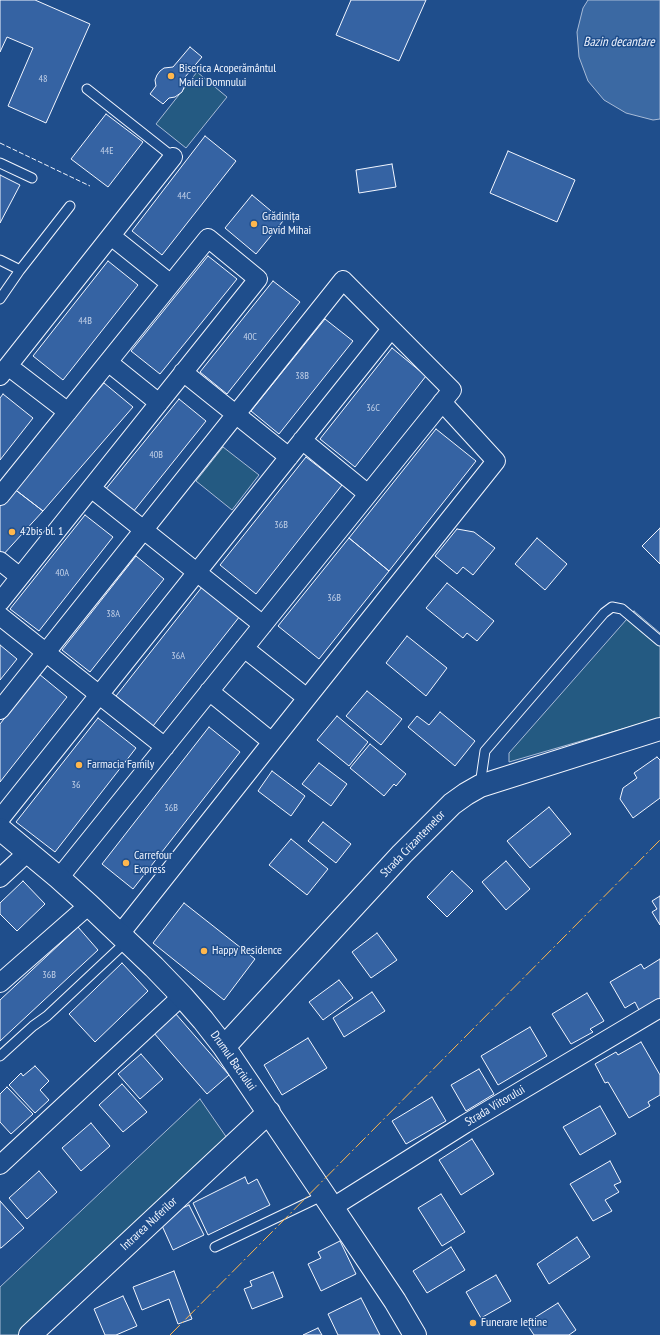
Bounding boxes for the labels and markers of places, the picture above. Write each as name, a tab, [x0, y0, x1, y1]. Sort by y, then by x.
place label: Biserica Acoperământul Maicii Domnului	[179, 62, 276, 90]
marker: Biserica Acoperământul Maicii Domnului	[166, 71, 176, 81]
place label: Grădinița David Mihai	[262, 210, 311, 238]
marker: Grădinița David Mihai	[249, 219, 259, 229]
place label: 42bis bl. 1	[20, 525, 63, 539]
marker: 42bis bl. 1	[7, 527, 17, 537]
place label: Farmacia Family	[87, 758, 154, 772]
marker: Farmacia Family	[74, 760, 84, 770]
place label: Carrefour Express	[134, 849, 172, 877]
marker: Carrefour Express	[121, 858, 131, 868]
place label: Happy Residence	[212, 944, 282, 958]
marker: Happy Residence	[199, 946, 209, 956]
place label: Funerare Ieftine	[481, 1316, 547, 1330]
marker: Funerare Ieftine	[468, 1318, 478, 1328]

